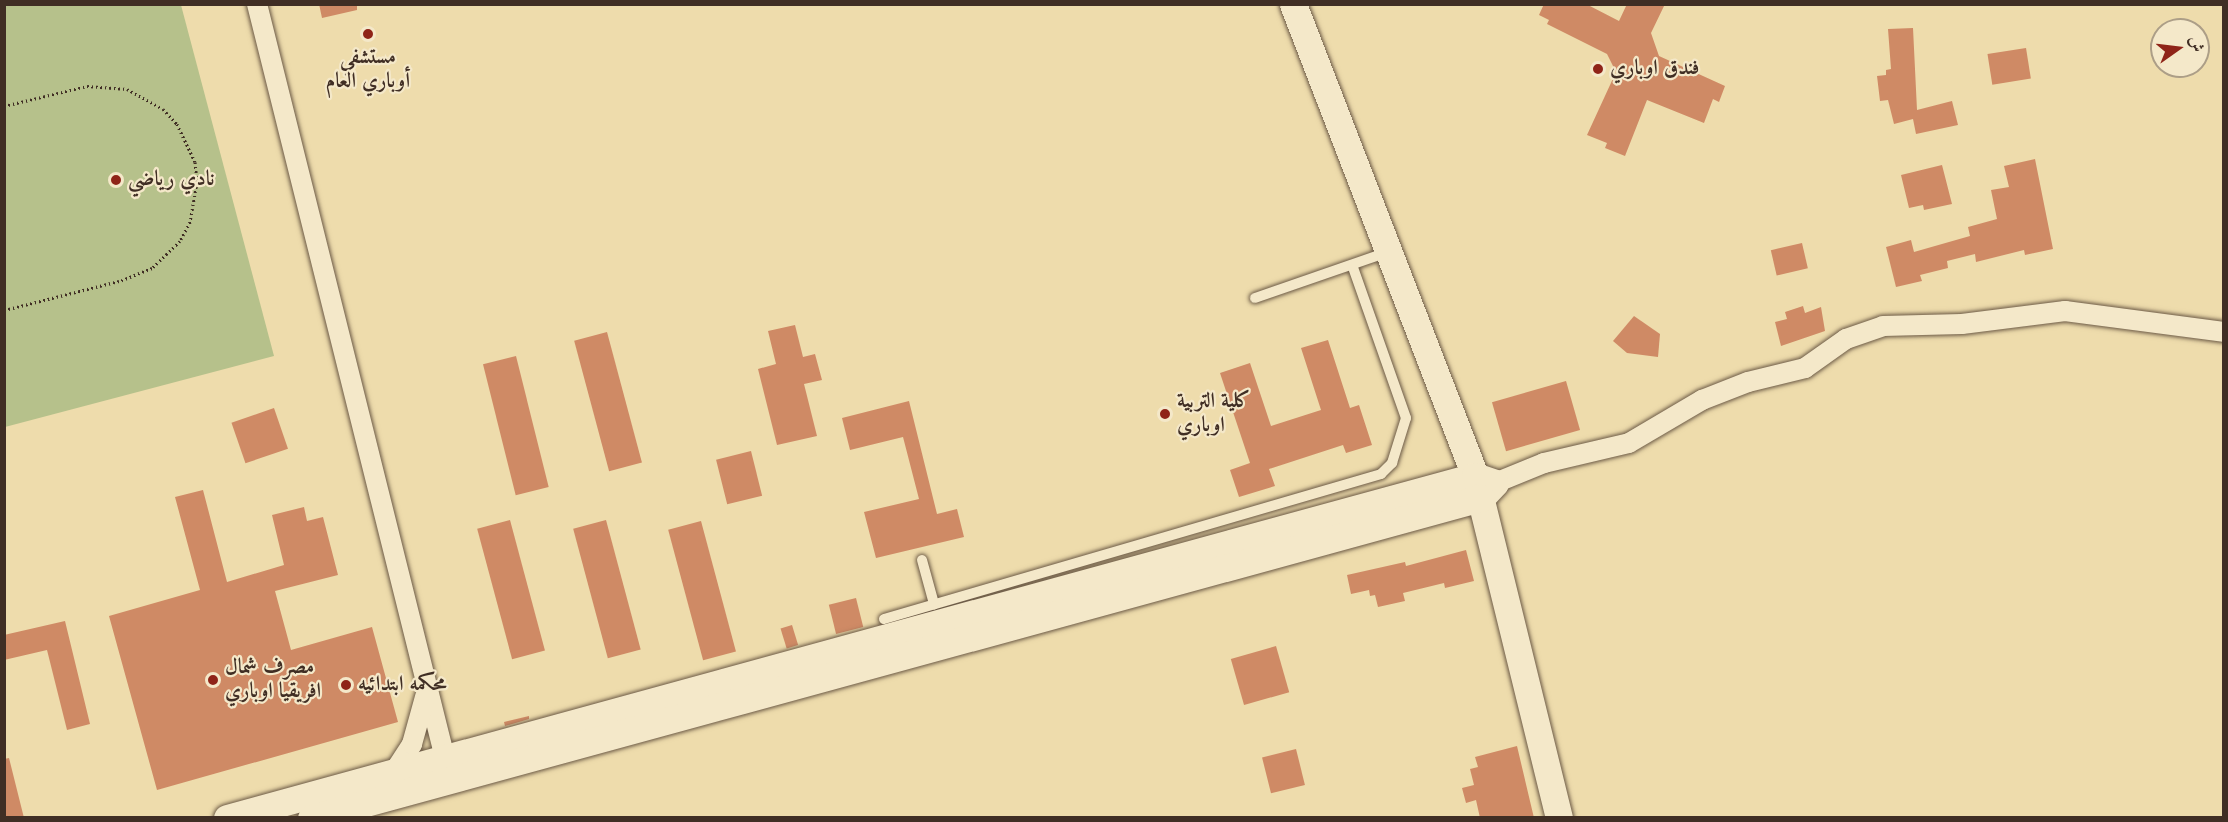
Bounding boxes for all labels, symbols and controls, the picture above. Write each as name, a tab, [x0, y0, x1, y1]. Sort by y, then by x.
north arrow	[2150, 18, 2210, 78]
marker: مستشفي أوباري العام	[359, 25, 377, 43]
text: ش	[2186, 34, 2205, 54]
place label: مستشفي أوباري العام	[326, 45, 410, 95]
place label: فندق اوباري	[1610, 56, 1699, 82]
marker: فندق اوباري	[1591, 62, 1605, 76]
place label: نادي رياضي	[128, 167, 214, 193]
marker: نادي رياضي	[109, 173, 123, 187]
place label: كلية التربية اوباري	[1177, 389, 1250, 439]
marker: كلية التربية اوباري	[1158, 407, 1172, 421]
place label: مصرف شمال افريقيا اوباري	[225, 655, 321, 705]
place label: محكمه ابتدائيه	[358, 672, 446, 698]
marker: مصرف شمال افريقيا اوباري	[206, 673, 220, 687]
marker: محكمه ابتدائيه	[339, 678, 353, 692]

